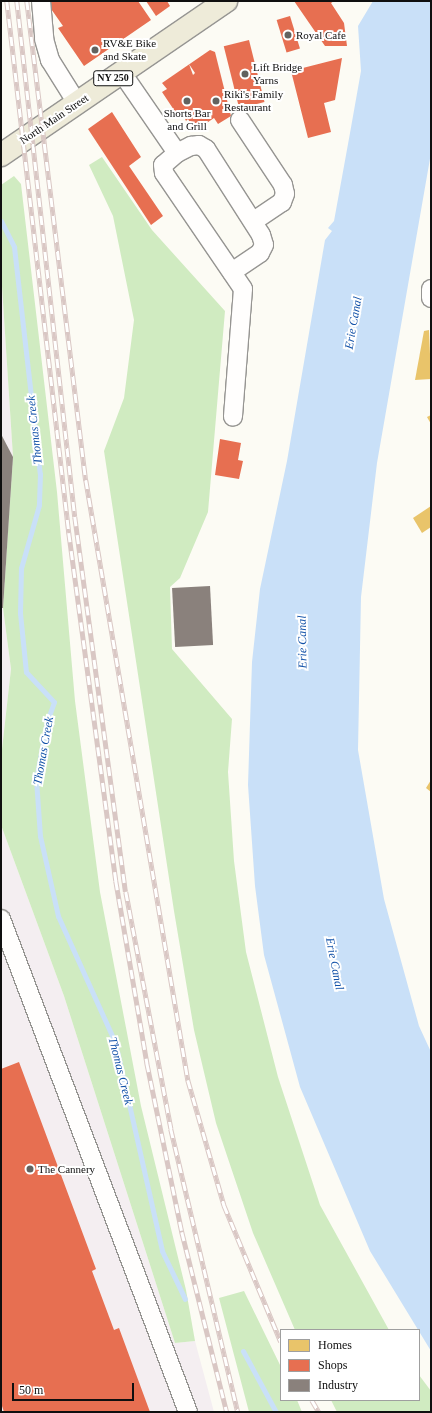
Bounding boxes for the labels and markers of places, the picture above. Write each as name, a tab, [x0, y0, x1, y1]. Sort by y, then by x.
place label: Royal Cafe	[296, 28, 346, 42]
marker: Royal Cafe	[283, 30, 293, 40]
place label: RV&E Bike and Skate	[103, 37, 156, 63]
marker: RV&E Bike and Skate	[90, 45, 100, 55]
place label: Lift Bridge Yarns	[253, 61, 302, 87]
marker: Lift Bridge Yarns	[240, 69, 250, 79]
place label: Riki's Family Restaurant	[224, 88, 283, 114]
marker: Shorts Bar and Grill	[182, 96, 192, 106]
marker: Riki's Family Restaurant	[211, 96, 221, 106]
place label: Shorts Bar and Grill	[164, 107, 210, 133]
place label: The Cannery	[38, 1162, 95, 1176]
marker: The Cannery	[25, 1164, 35, 1174]

